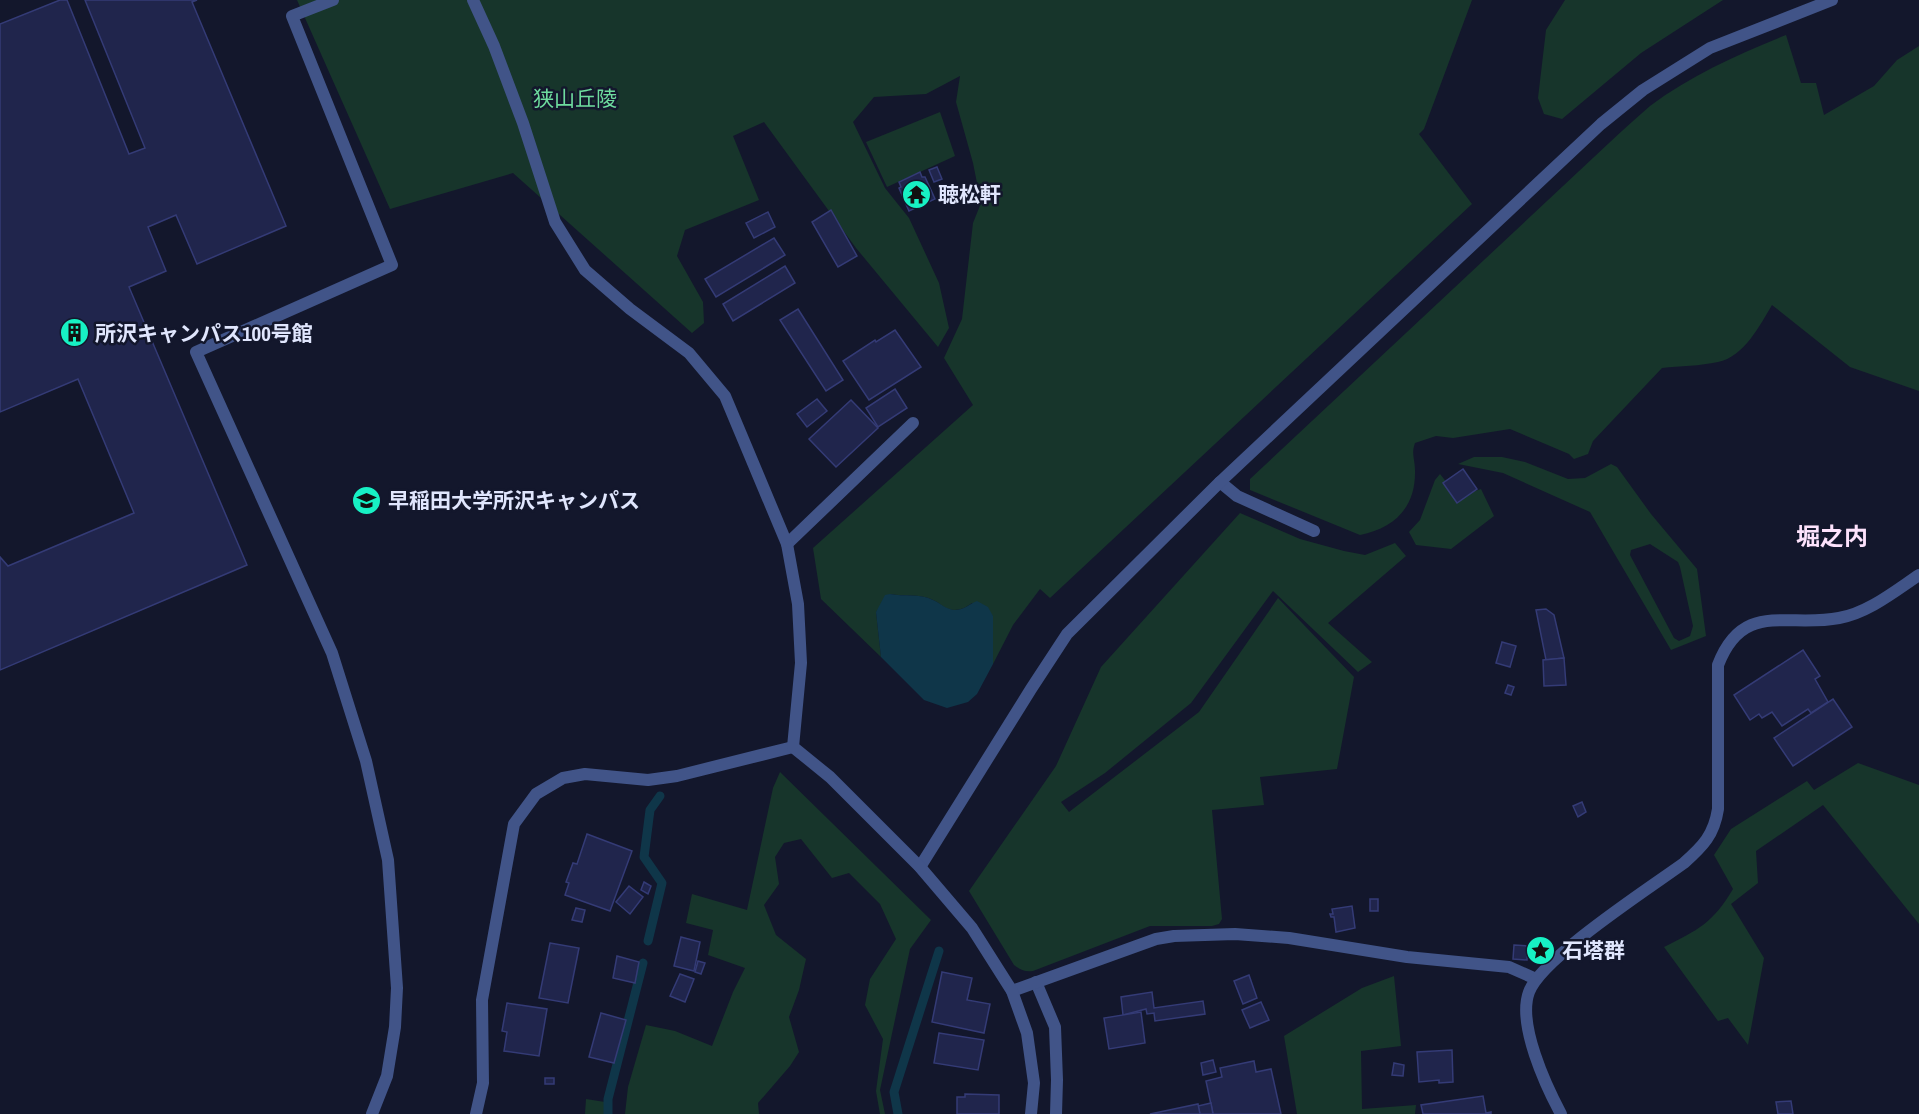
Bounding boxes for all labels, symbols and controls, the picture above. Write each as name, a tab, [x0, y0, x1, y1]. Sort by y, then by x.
park label: 狭山丘陵	[533, 84, 617, 113]
temple icon: 聴松軒	[901, 178, 933, 210]
place label: 聴松軒	[938, 180, 1001, 209]
building icon: 所沢キャンパス100号館	[58, 317, 90, 349]
place label: 所沢キャンパス100号館	[95, 319, 313, 348]
school or university icon: 早稲田大学所沢キャンパス	[351, 484, 383, 516]
place label: 早稲田大学所沢キャンパス	[388, 486, 640, 515]
district label: 堀之内	[1796, 520, 1868, 552]
place icon: 石塔群	[1525, 934, 1557, 966]
place label: 石塔群	[1562, 936, 1625, 965]

